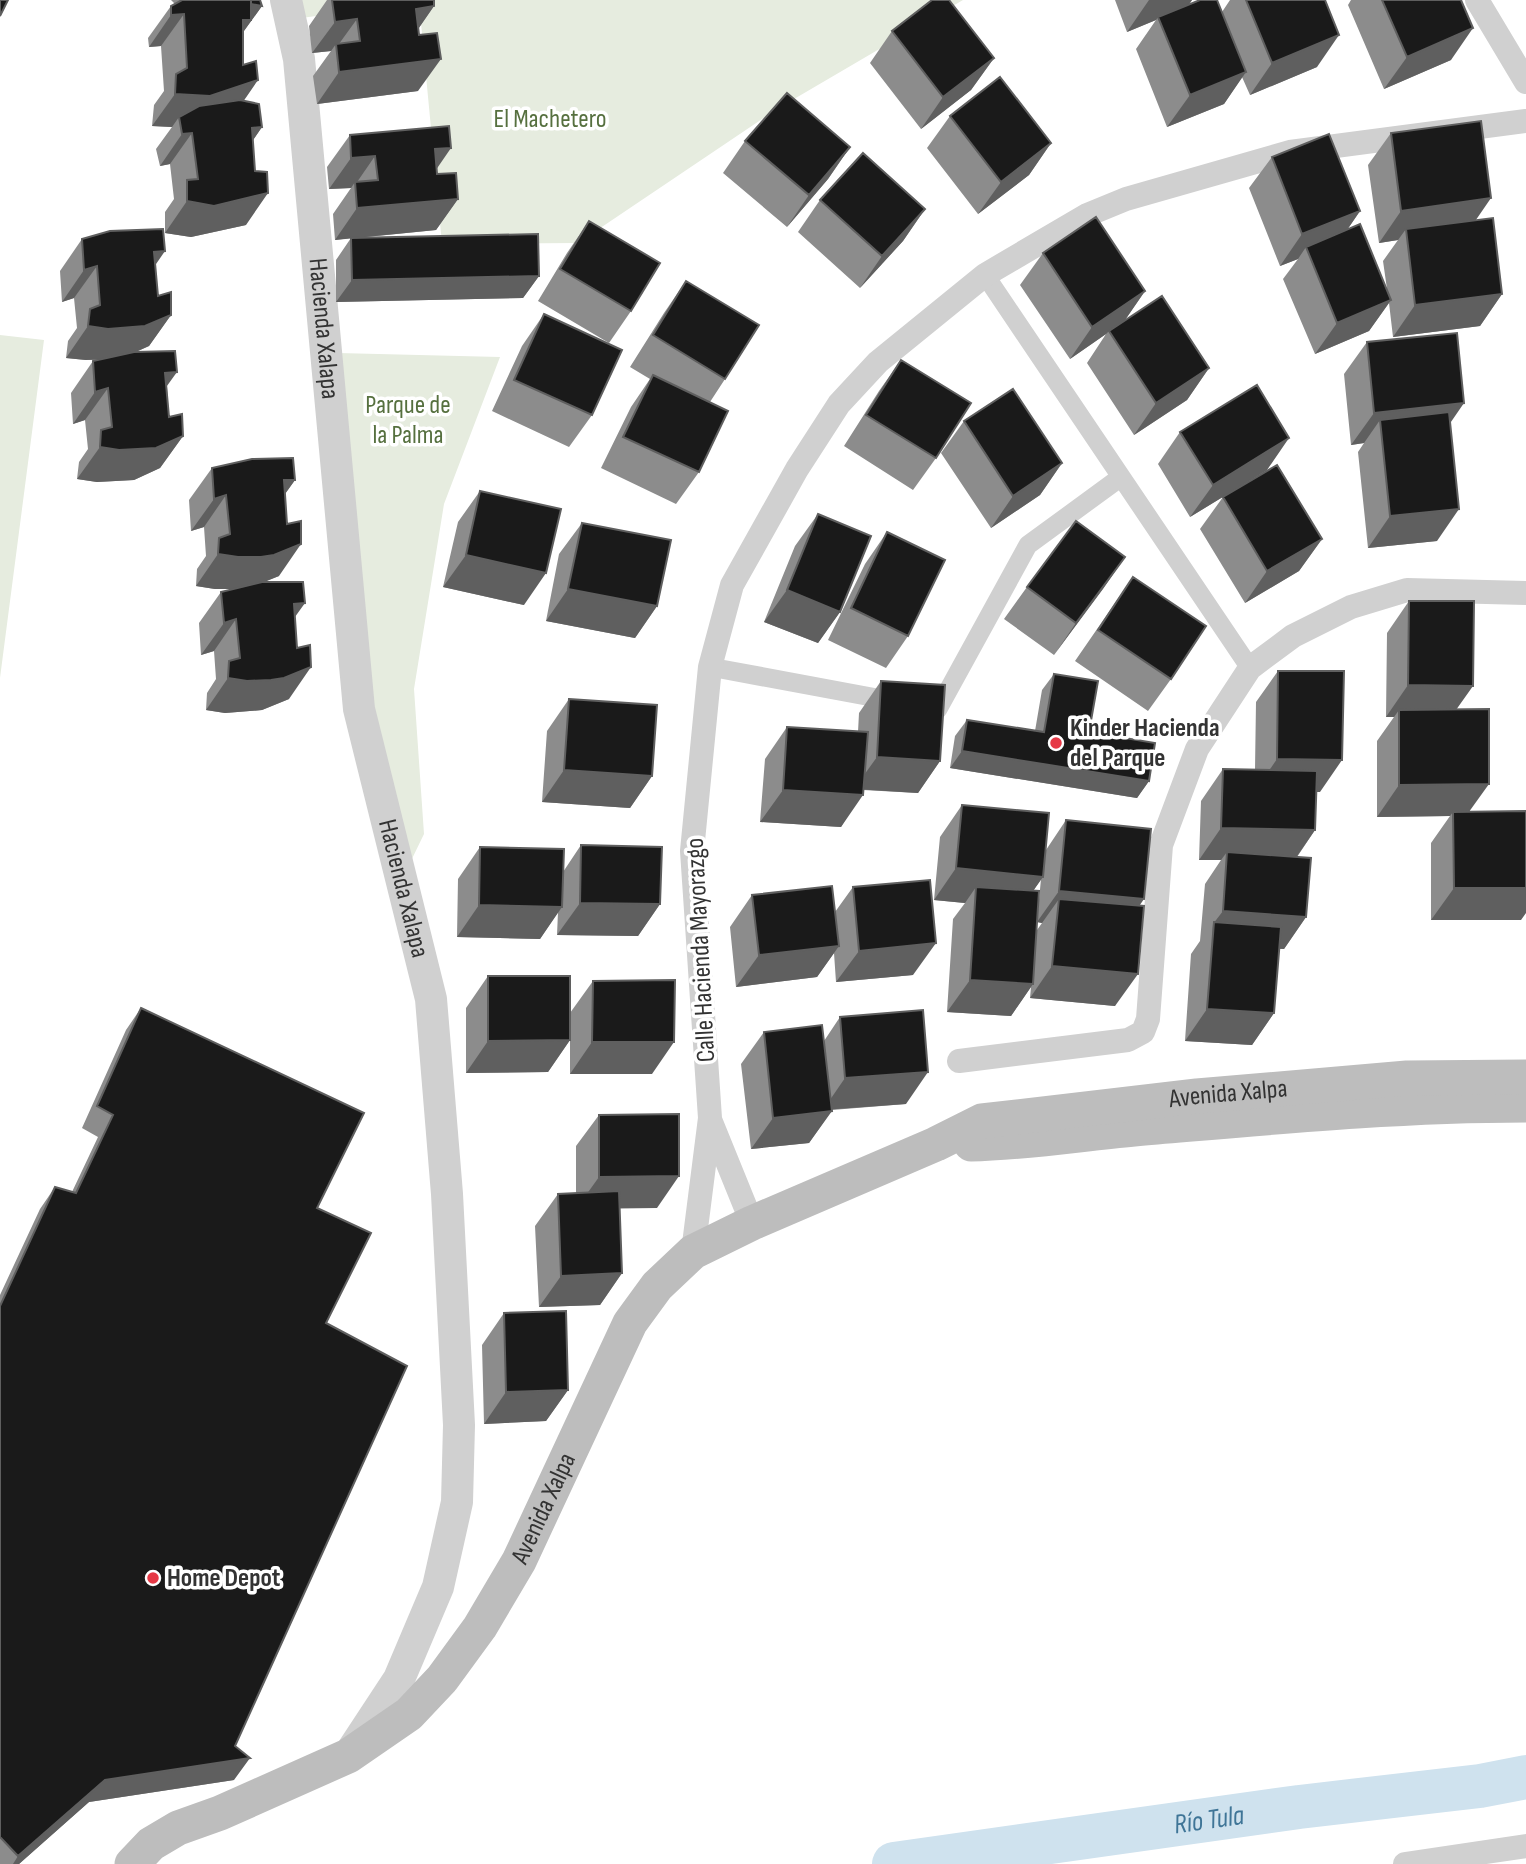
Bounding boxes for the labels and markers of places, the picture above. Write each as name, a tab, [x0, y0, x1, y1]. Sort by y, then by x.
place label: Kinder Hacienda del Parque	[1070, 713, 1220, 774]
marker: Kinder Hacienda del Parque	[1048, 735, 1064, 751]
place label: Home Depot	[167, 1563, 281, 1594]
marker: Home Depot	[145, 1570, 161, 1586]

